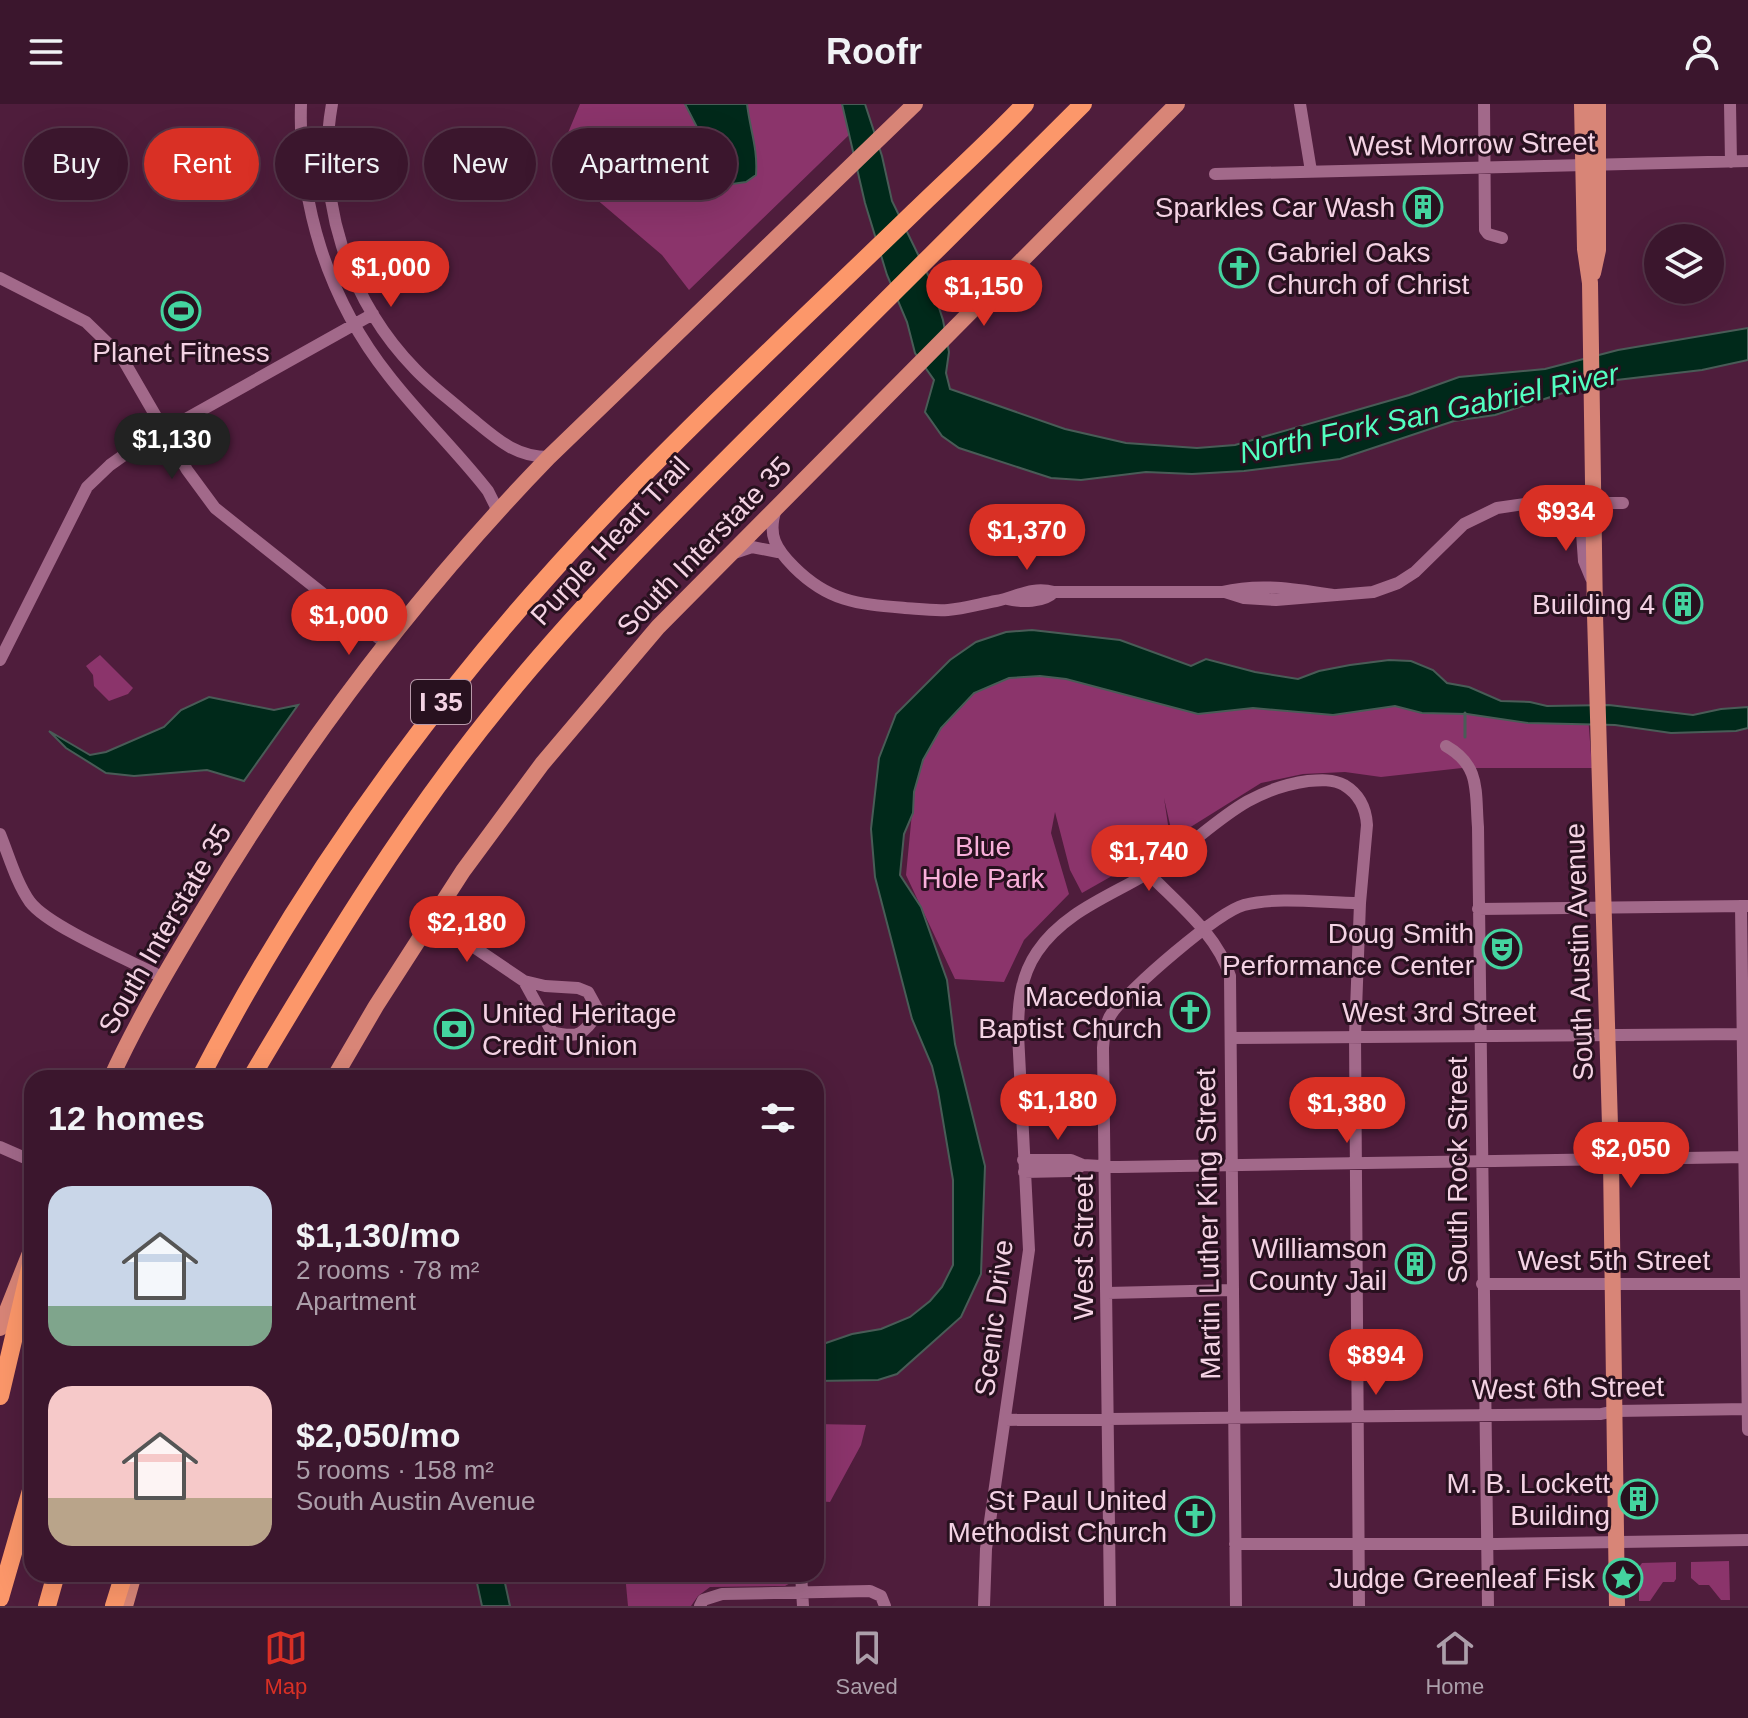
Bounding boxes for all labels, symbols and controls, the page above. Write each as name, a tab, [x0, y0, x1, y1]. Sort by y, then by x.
icon: menu	[24, 30, 68, 74]
icon: person	[1680, 30, 1724, 74]
text: Roofr	[826, 31, 922, 72]
street label: West Morrow Street	[1348, 126, 1596, 162]
chip: Buy	[24, 128, 128, 200]
chip: Rent	[144, 128, 259, 200]
chip: Filters	[275, 128, 408, 200]
chip: New	[424, 128, 536, 200]
chip: Apartment	[552, 128, 737, 200]
building icon: Sparkles Car Wash	[1402, 186, 1444, 228]
place label: Sparkles Car Wash	[1155, 192, 1395, 223]
map controls	[1644, 224, 1724, 304]
button: layers	[1644, 224, 1724, 304]
place label: Gabriel Oaks Church of Christ	[1267, 237, 1470, 300]
pin: $1,000	[326, 241, 456, 309]
church icon: Gabriel Oaks Church of Christ	[1218, 247, 1260, 289]
text: $1,000	[351, 252, 431, 282]
pin: $1,150	[919, 260, 1049, 328]
text: $1,150	[944, 271, 1024, 301]
sports icon: Planet Fitness	[160, 290, 202, 332]
place label: Planet Fitness	[92, 337, 270, 368]
water label: North Fork San Gabriel River	[1236, 356, 1623, 469]
pin: $1,130	[107, 413, 237, 481]
text: $1,130	[132, 424, 212, 454]
street label: South Interstate 35	[611, 450, 797, 642]
street label: Purple Heart Trail	[524, 451, 696, 631]
pin: $934	[1519, 485, 1613, 553]
text: $934	[1537, 496, 1595, 526]
pin: $1,370	[962, 504, 1092, 572]
text: $1,370	[987, 515, 1067, 545]
building icon: Building 4	[1662, 583, 1704, 625]
pin: $1,000	[284, 589, 414, 657]
place label: Building 4	[1532, 589, 1655, 620]
text: $1,000	[309, 600, 389, 630]
road number: I 35	[411, 680, 471, 724]
street label: South Interstate 35	[92, 819, 238, 1039]
street label: South Austin Avenue	[1559, 823, 1599, 1081]
pin: $1,740	[1084, 825, 1214, 893]
park label: Blue Hole Park	[922, 831, 1045, 894]
text: $1,740	[1109, 836, 1189, 866]
pin: $2,180	[402, 896, 532, 964]
text: $2,180	[427, 907, 507, 937]
place label: Doug Smith Performance Center	[1222, 918, 1474, 981]
theatre icon: Doug Smith Performance Center	[1481, 928, 1523, 970]
place label: Macedonia Baptist Church	[978, 981, 1162, 1044]
church icon: Macedonia Baptist Church	[1169, 991, 1211, 1033]
street label: West 3rd Street	[1342, 997, 1536, 1028]
place label: United Heritage Credit Union	[482, 998, 677, 1061]
bank icon: United Heritage Credit Union	[433, 1008, 475, 1050]
street label: South Rock Street	[1442, 1056, 1473, 1284]
street label: Martin Luther King Street	[1190, 1068, 1226, 1380]
pin: $1,180	[993, 1074, 1123, 1142]
pin: $1,380	[1282, 1077, 1412, 1145]
text: $1,180	[1018, 1085, 1098, 1115]
text: $1,380	[1307, 1088, 1387, 1118]
icon: filters	[756, 1096, 800, 1140]
text: 12 homes	[48, 1099, 205, 1137]
pin: $2,050	[1566, 1122, 1696, 1190]
text: $2,050	[1591, 1133, 1671, 1163]
street label: West Street	[1068, 1174, 1099, 1320]
text: $1,130/mo	[296, 1216, 460, 1254]
icon: home	[112, 1218, 208, 1314]
place label: Williamson County Jail	[1248, 1233, 1387, 1296]
street label: Scenic Drive	[969, 1238, 1019, 1398]
building icon: Williamson County Jail	[1394, 1243, 1436, 1285]
street label: West 5th Street	[1518, 1245, 1710, 1276]
text: 2 rooms · 78 m²	[296, 1255, 480, 1285]
text: Apartment	[296, 1286, 416, 1316]
pin: $894	[1329, 1329, 1423, 1397]
text: $894	[1347, 1340, 1405, 1370]
street label: West 6th Street	[1472, 1371, 1665, 1405]
text: $2,050/mo	[296, 1416, 460, 1454]
icon: home	[112, 1418, 208, 1514]
text: 5 rooms · 158 m²	[296, 1455, 494, 1485]
place label: M. B. Lockett Building	[1447, 1468, 1610, 1531]
building icon: M. B. Lockett Building	[1617, 1478, 1659, 1520]
place label: St Paul United Methodist Church	[948, 1485, 1167, 1548]
text: South Austin Avenue	[296, 1486, 536, 1516]
church icon: St Paul United Methodist Church	[1174, 1495, 1216, 1537]
place icon: Judge Greenleaf Fisk	[1602, 1557, 1644, 1599]
place label: Judge Greenleaf Fisk	[1329, 1563, 1596, 1594]
tab: Map	[264, 1626, 308, 1700]
tab: Saved	[835, 1626, 898, 1700]
tab: Home	[1425, 1626, 1484, 1700]

